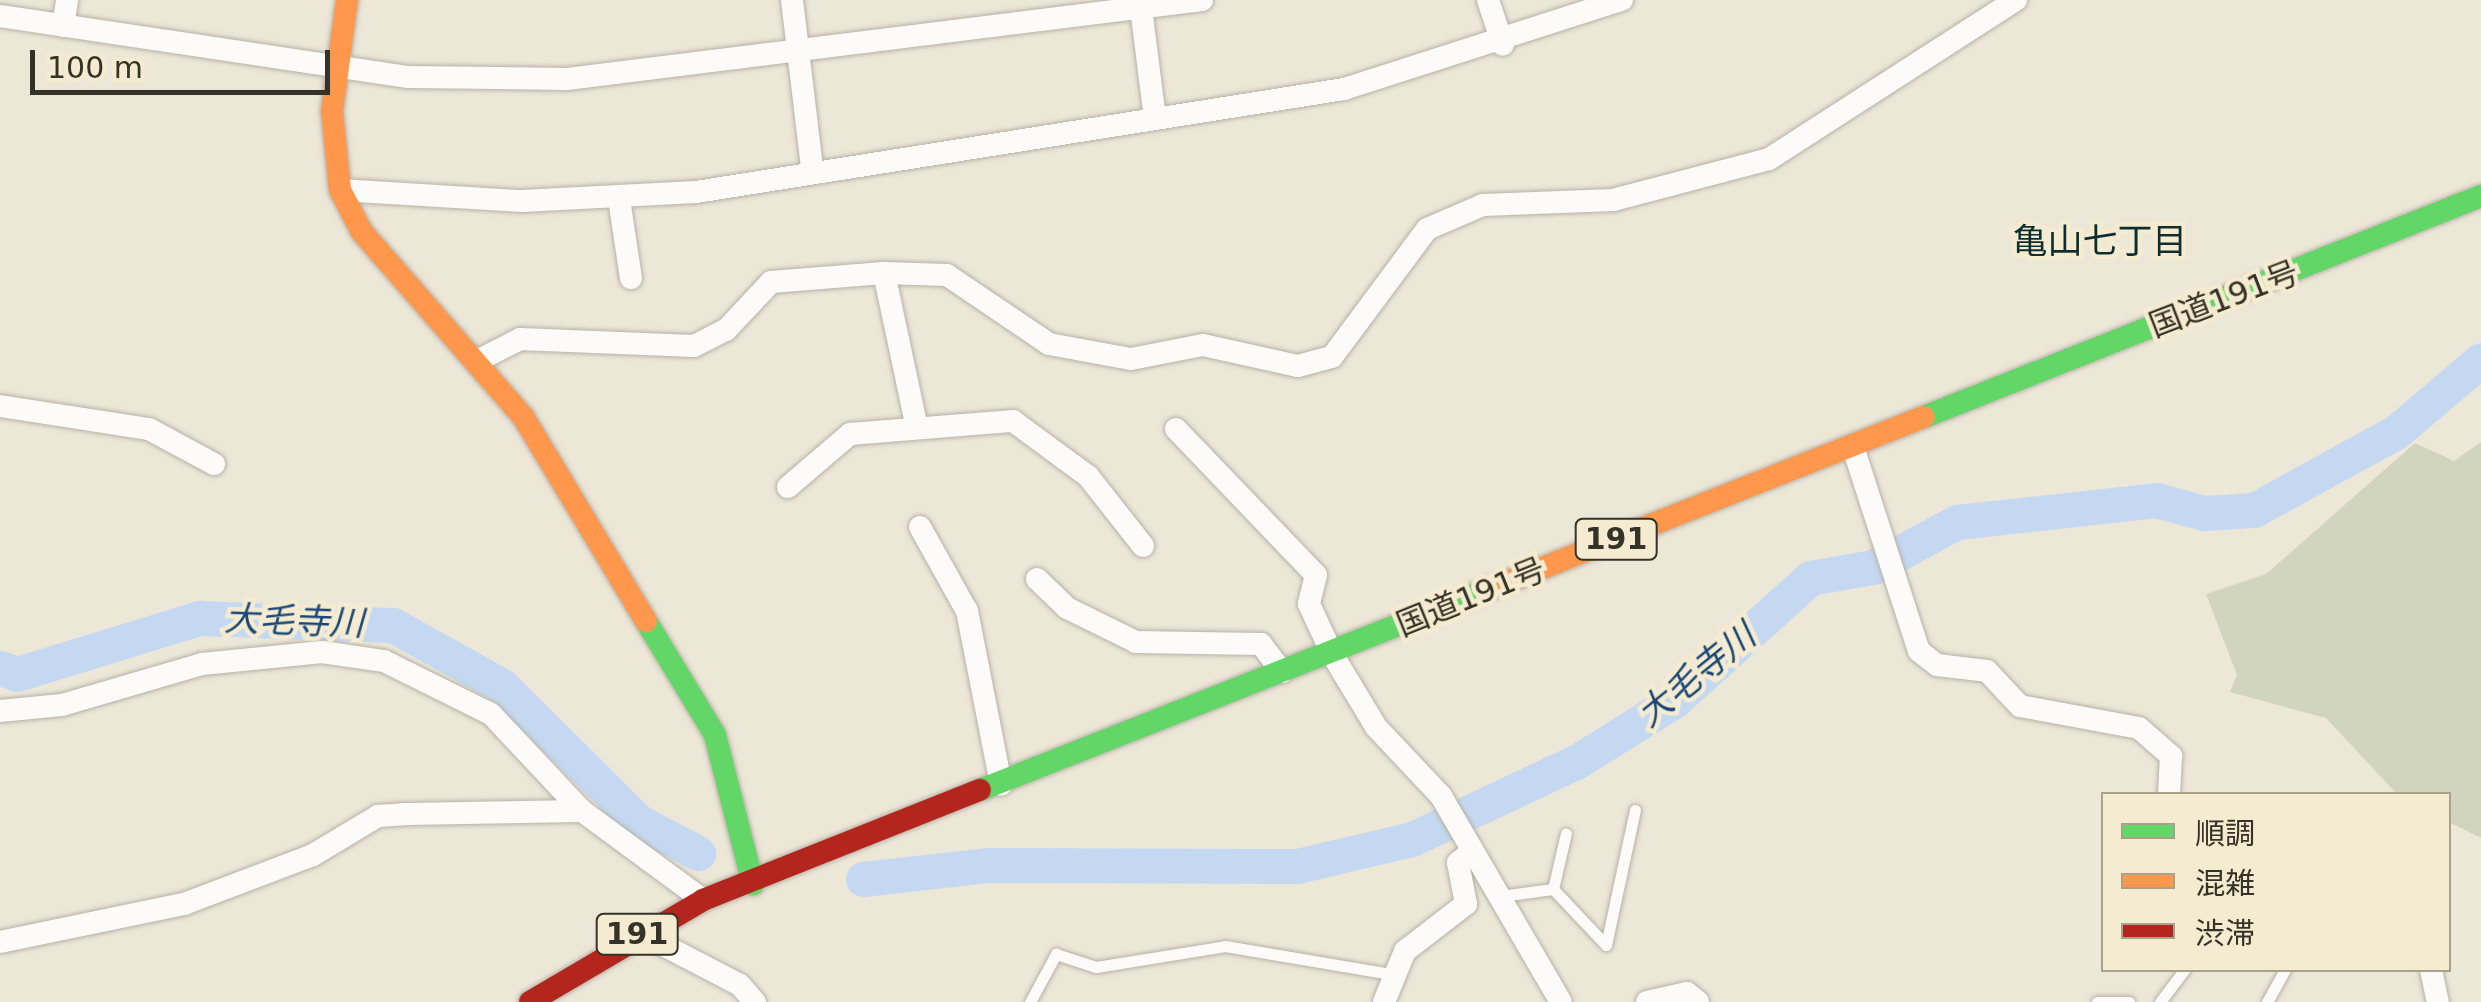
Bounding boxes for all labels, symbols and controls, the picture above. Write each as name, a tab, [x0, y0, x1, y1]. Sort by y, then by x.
scale bar	[35, 30, 335, 92]
text: 100 m	[47, 50, 143, 85]
district label: 亀山七丁目	[2013, 220, 2187, 262]
street label: 国道191号	[2144, 253, 2304, 345]
road number: 191	[1574, 514, 1658, 564]
street label: 国道191号	[1391, 550, 1551, 644]
water label: 大毛寺川	[223, 598, 365, 644]
water label: 大毛寺川	[1628, 615, 1764, 735]
legend	[2101, 792, 2451, 972]
text: 順調	[2195, 816, 2255, 851]
text: 混雑	[2195, 866, 2255, 901]
road number: 191	[594, 909, 680, 959]
text: 渋滞	[2195, 916, 2255, 951]

